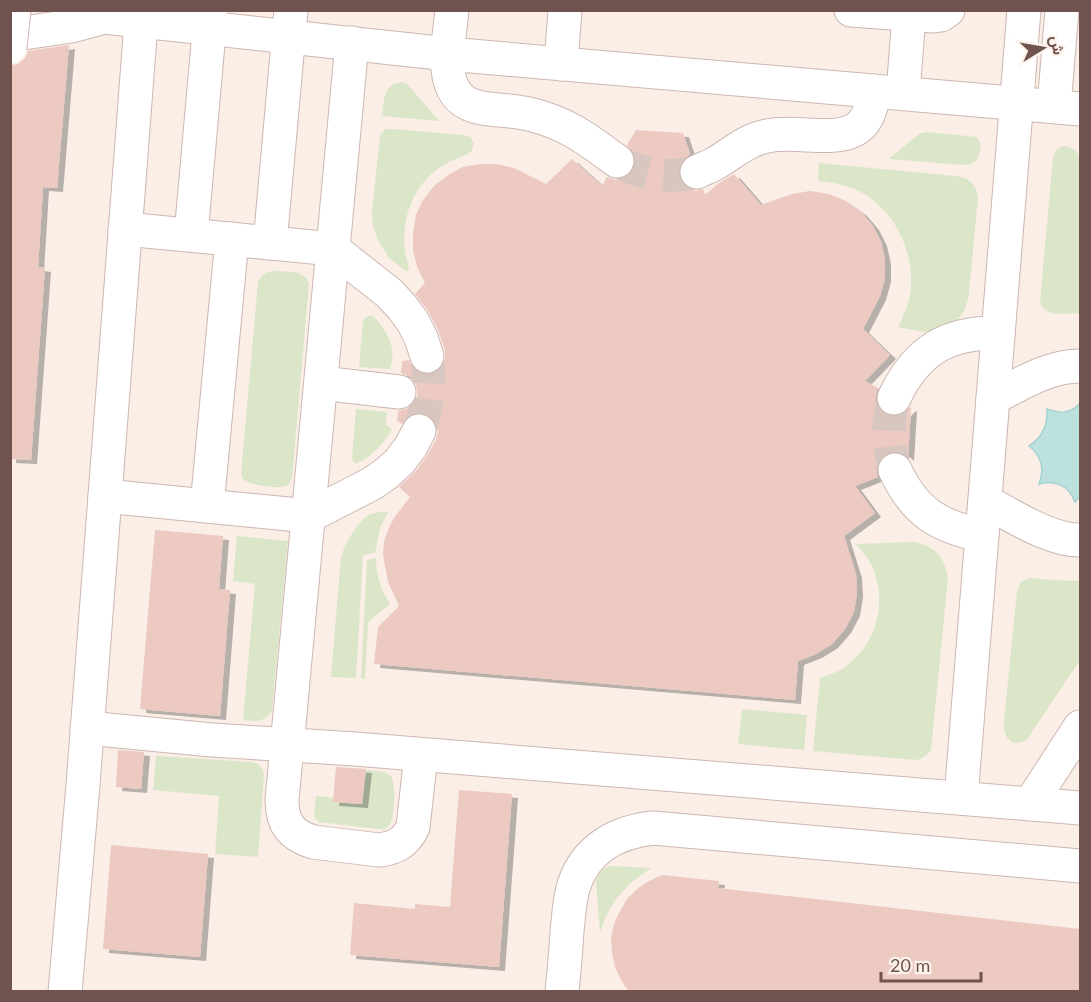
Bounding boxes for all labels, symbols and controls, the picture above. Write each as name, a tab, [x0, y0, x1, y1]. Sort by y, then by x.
north arrow	[1013, 18, 1073, 78]
text: ش	[1046, 34, 1069, 56]
scale bar	[881, 945, 982, 983]
text: 20 m	[890, 954, 930, 976]

